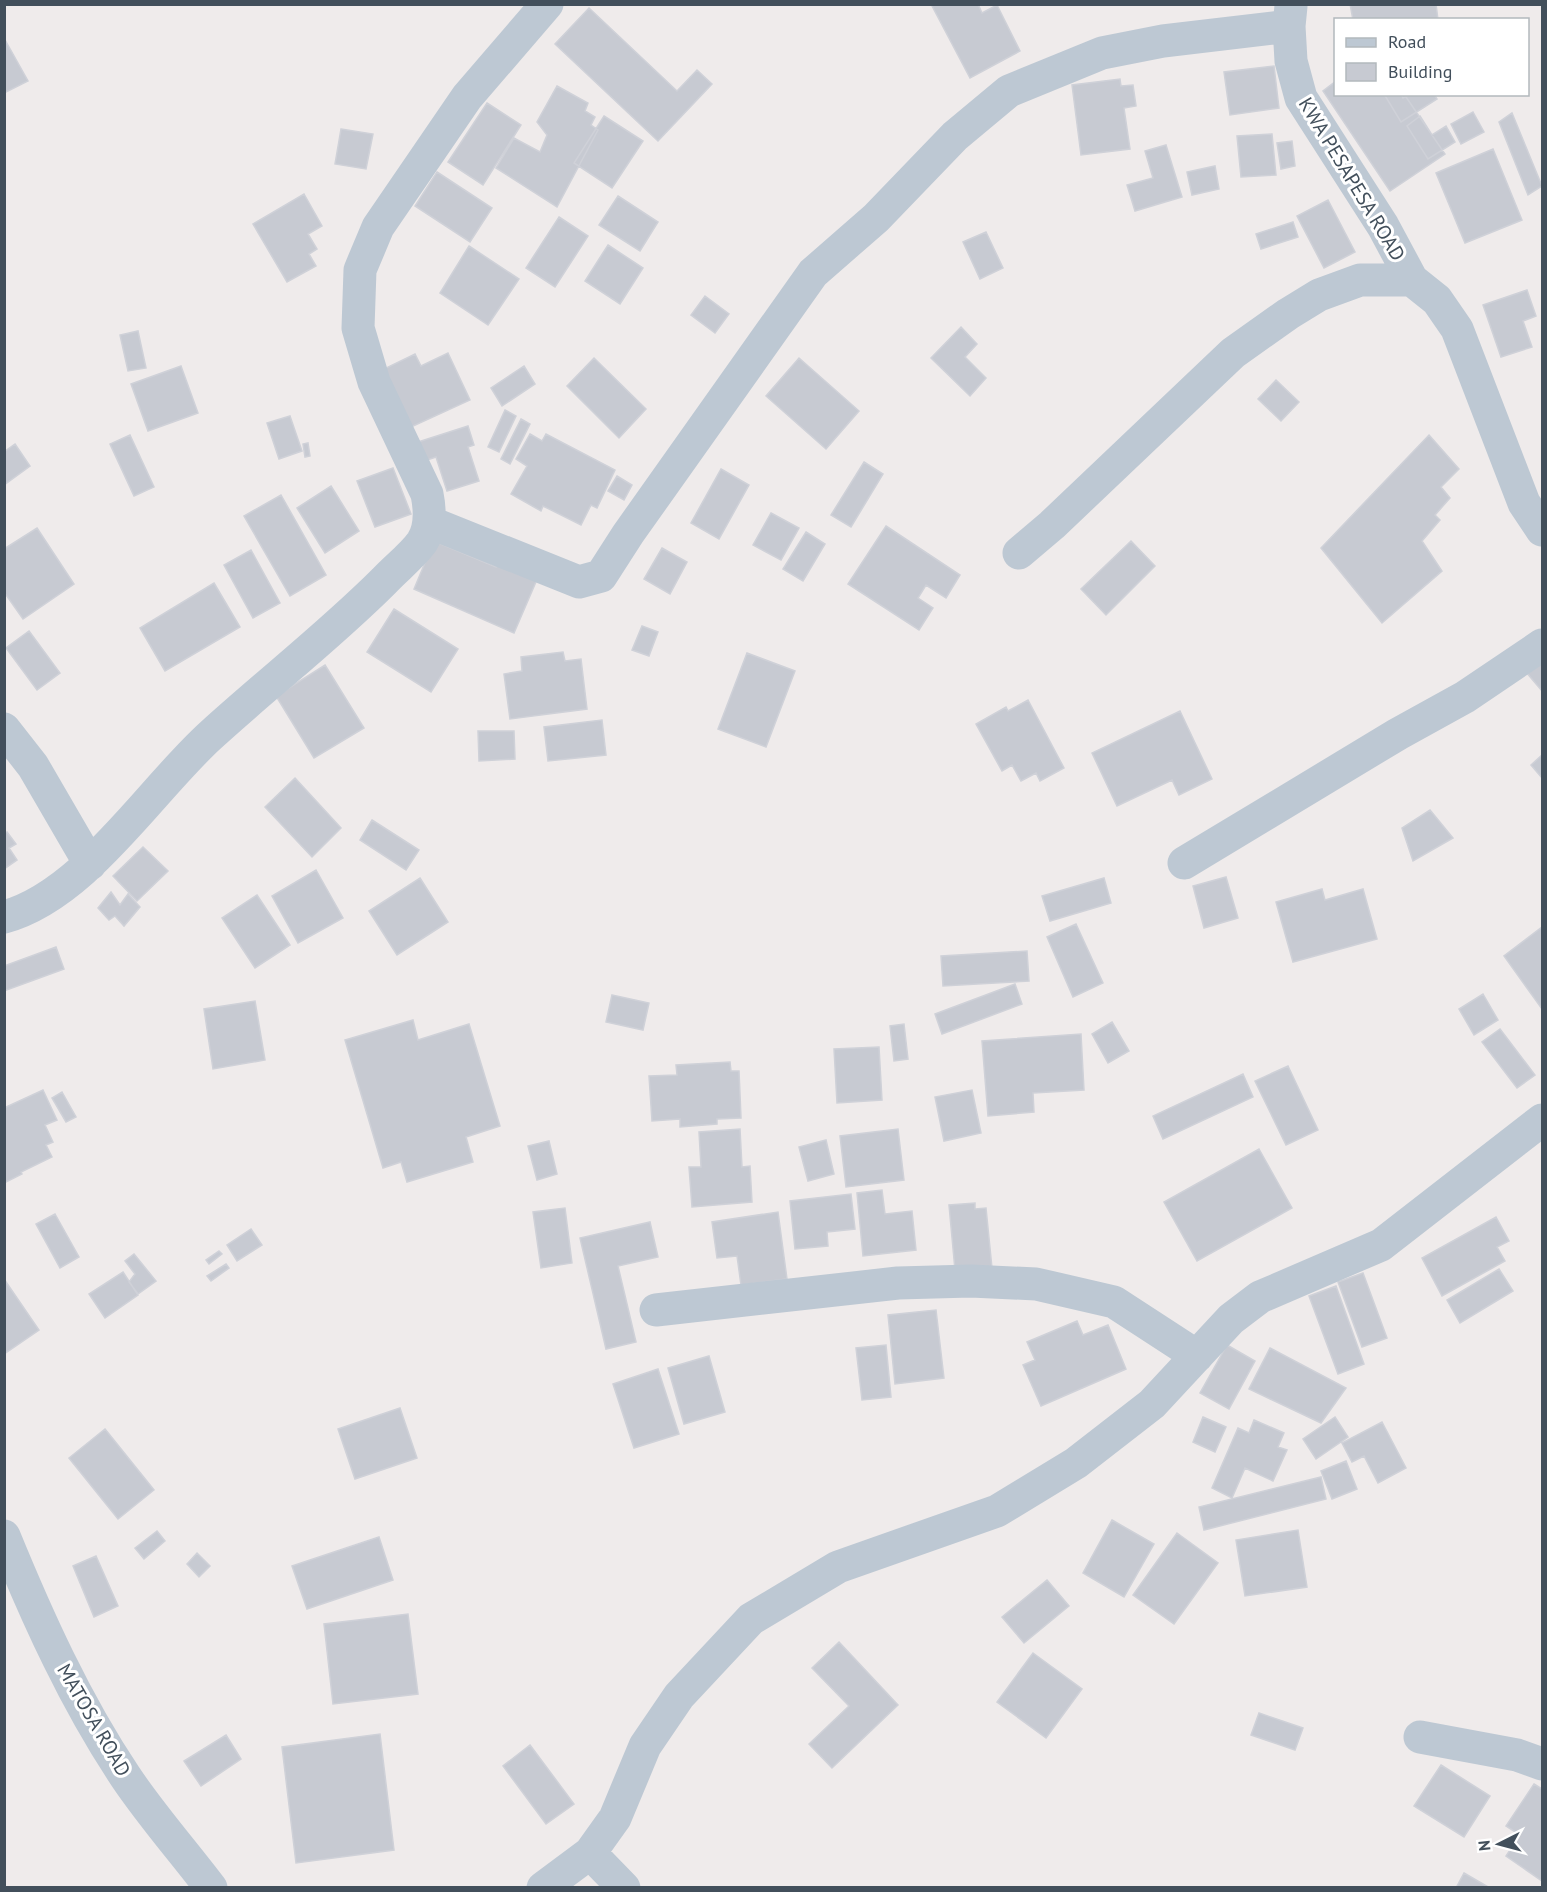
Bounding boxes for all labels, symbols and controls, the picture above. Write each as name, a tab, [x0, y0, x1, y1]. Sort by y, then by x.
legend	[1334, 18, 1529, 96]
text: Road	[1388, 30, 1426, 53]
text: Building	[1388, 60, 1452, 83]
street label: KWA PESAPESA ROAD	[1293, 92, 1411, 266]
street label: MATOSA ROAD	[51, 1659, 137, 1781]
north arrow	[1469, 1814, 1529, 1874]
text: N	[1474, 1839, 1495, 1852]

